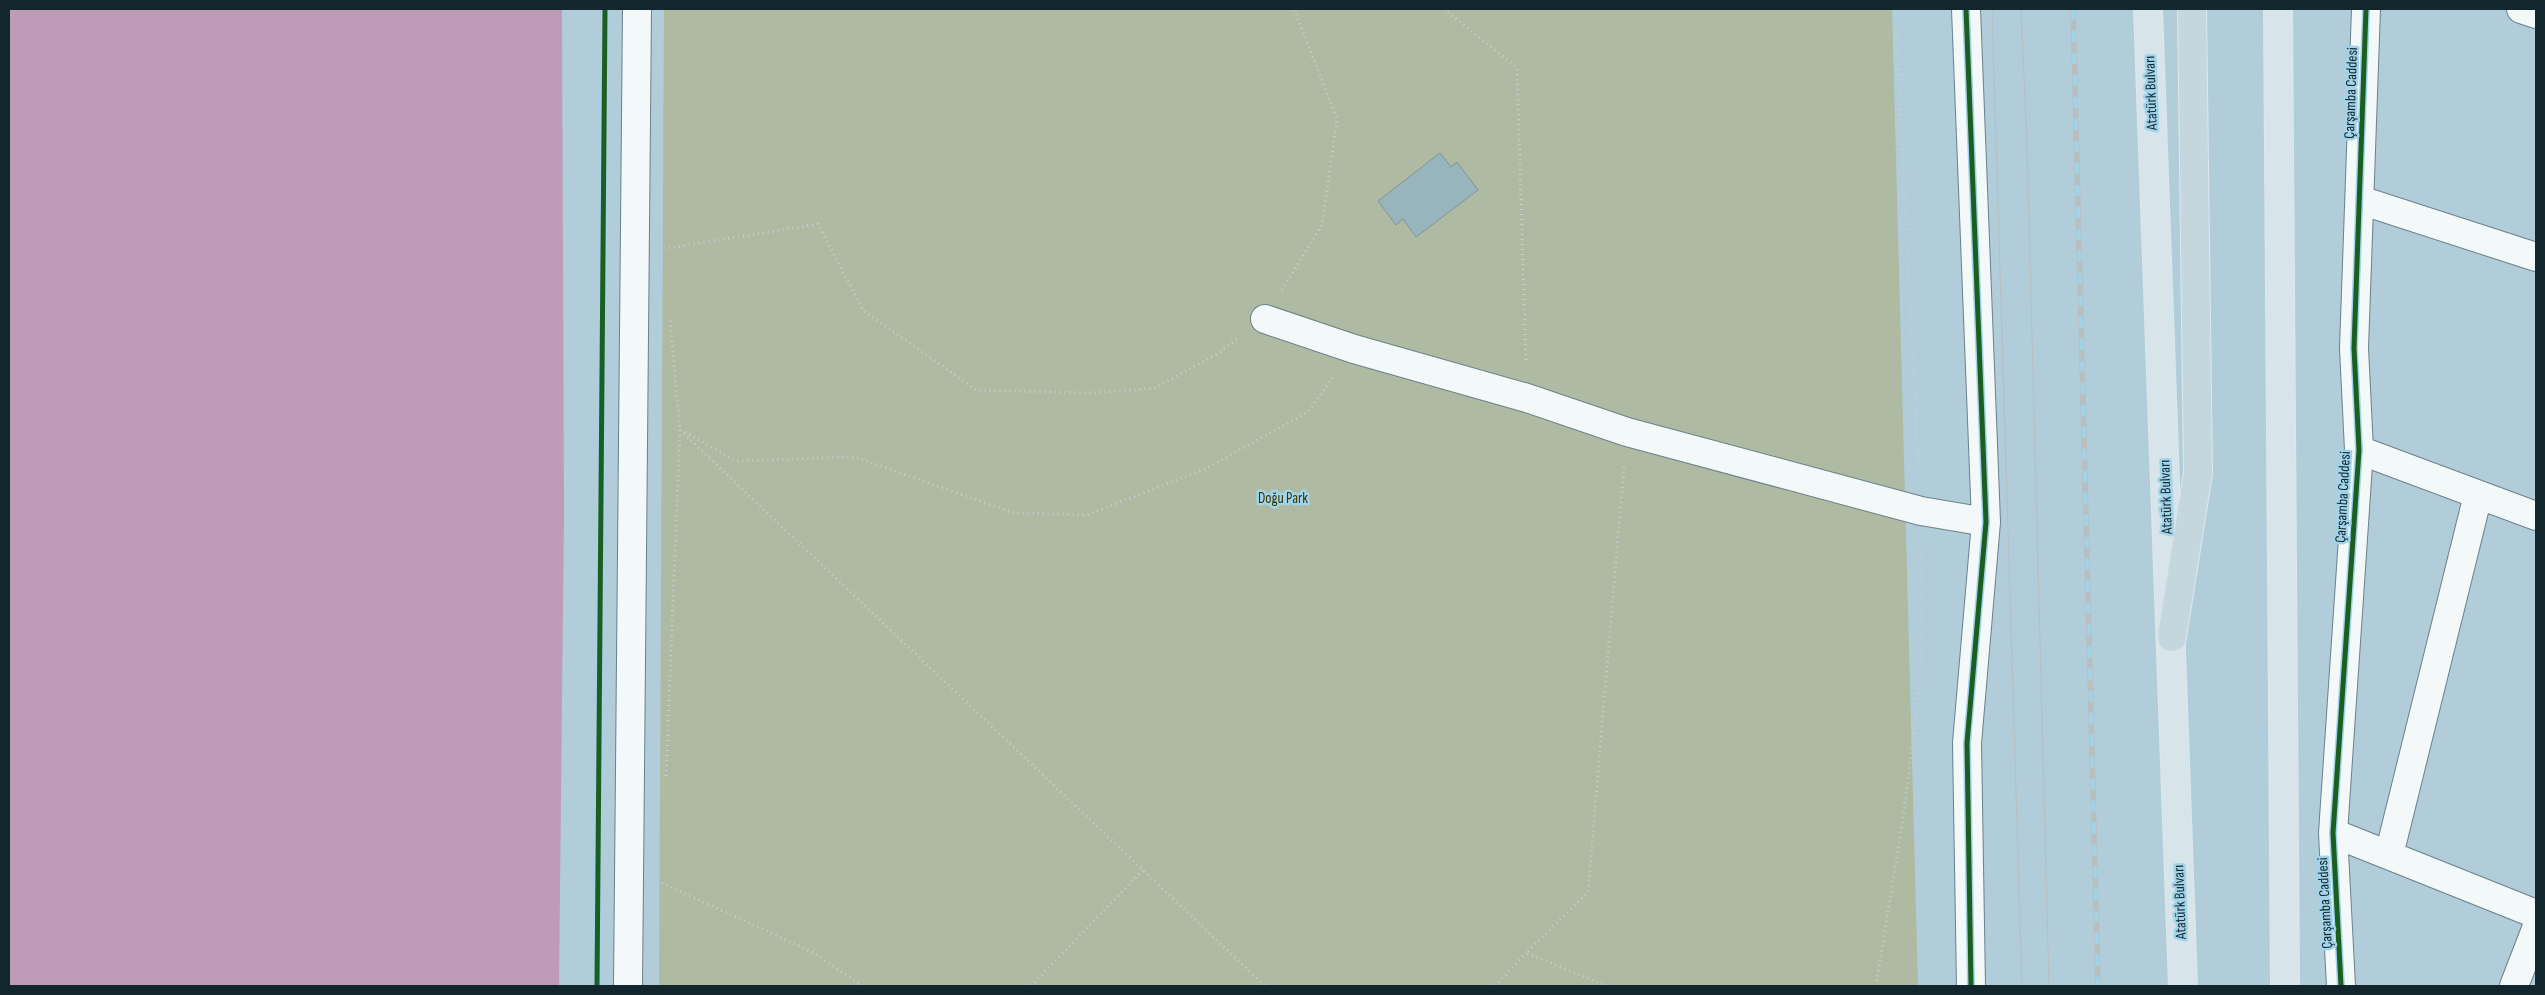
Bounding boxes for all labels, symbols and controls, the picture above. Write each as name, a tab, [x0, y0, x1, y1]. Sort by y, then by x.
street label: Çarşamba Caddesi	[2340, 47, 2362, 139]
street label: Atatürk Bulvarı	[2140, 56, 2162, 131]
street label: Çarşamba Caddesi	[2331, 451, 2355, 543]
street label: Atatürk Bulvarı	[2155, 460, 2177, 535]
park label: Doğu Park	[1258, 489, 1308, 508]
street label: Çarşamba Caddesi	[2313, 857, 2337, 949]
street label: Atatürk Bulvarı	[2169, 865, 2191, 940]

